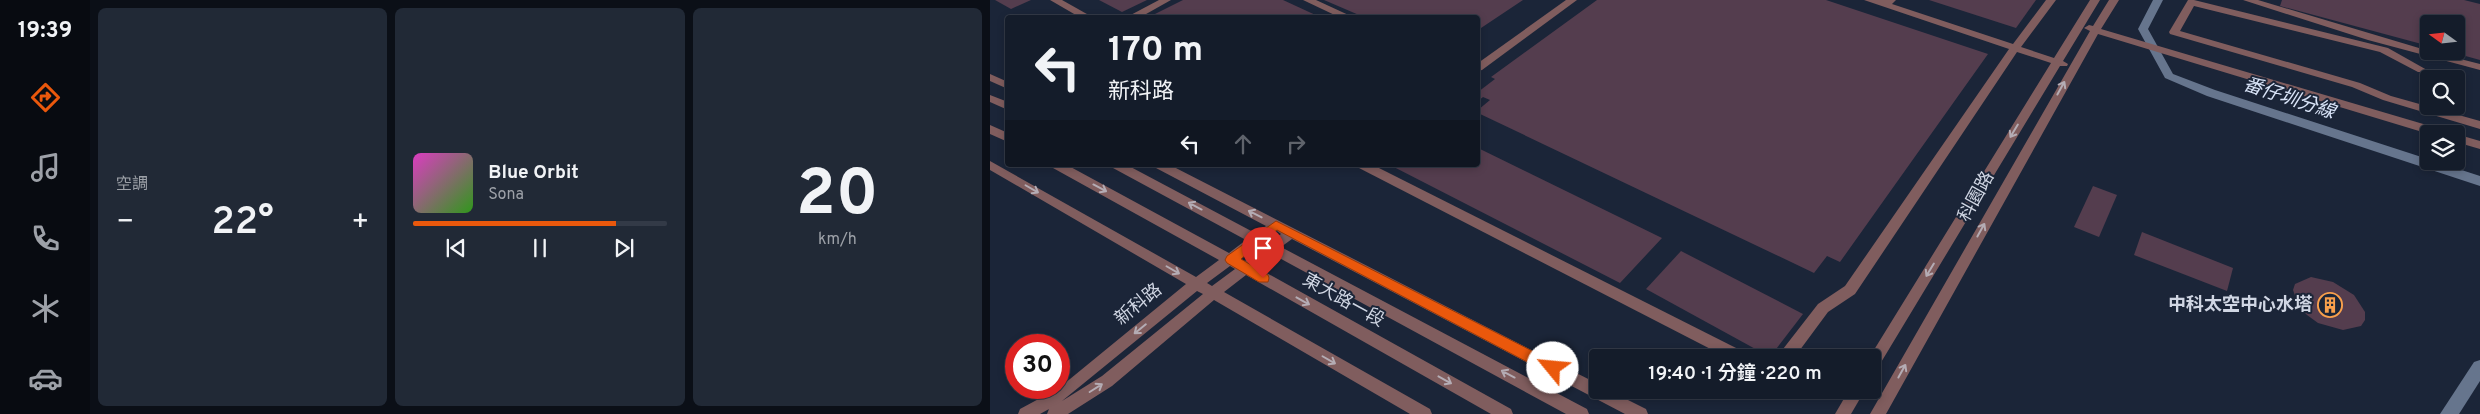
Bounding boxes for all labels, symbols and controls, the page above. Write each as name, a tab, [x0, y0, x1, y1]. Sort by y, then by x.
north arrow	[2420, 15, 2465, 60]
map controls	[2420, 15, 2465, 170]
text: 19:39	[18, 18, 72, 45]
text: 170 m	[1108, 29, 1203, 73]
icon: left	[1025, 35, 1090, 100]
button: search	[2420, 70, 2465, 115]
water label: 番仔圳分線	[2240, 73, 2340, 126]
text: 新科路	[1108, 79, 1174, 106]
icon: directions	[28, 80, 63, 115]
one-way arrow	[2057, 81, 2066, 96]
one-way arrow	[2009, 123, 2019, 137]
button: layers	[2420, 125, 2465, 170]
icon: left	[1176, 130, 1204, 158]
icon: ahead	[1229, 130, 1257, 158]
icon: right	[1282, 130, 1310, 158]
icon: music	[28, 150, 63, 185]
text: 20	[796, 156, 879, 238]
text: Blue Orbit	[488, 161, 579, 185]
street label: 科園路	[1954, 168, 2000, 226]
text: 空調	[116, 175, 148, 195]
one-way arrow	[1092, 183, 1107, 193]
one-way arrow	[1025, 184, 1040, 194]
text: Sona	[488, 185, 524, 205]
text: 22°	[212, 199, 274, 248]
one-way arrow	[1188, 201, 1203, 210]
text: −	[116, 205, 134, 241]
text: +	[351, 205, 369, 241]
one-way arrow	[1248, 209, 1263, 218]
icon: phone	[28, 221, 63, 256]
one-way arrow	[1977, 223, 1987, 237]
pin	[1242, 227, 1284, 278]
text: km/h	[818, 230, 857, 250]
icon: previous	[442, 234, 470, 262]
icon: pause	[526, 234, 554, 262]
icon: next	[610, 234, 638, 262]
icon: arrive	[1249, 234, 1277, 262]
one-way arrow	[1925, 262, 1935, 276]
one-way arrow	[1165, 266, 1179, 276]
street label: 東大路一段	[1298, 269, 1388, 333]
street label: 新科路	[1111, 279, 1167, 331]
icon: climate	[28, 291, 63, 326]
building icon: 中科太空中心水塔	[2317, 292, 2343, 318]
place label: 中科太空中心水塔	[2168, 294, 2312, 317]
one-way arrow	[1295, 296, 1310, 306]
one-way arrow	[1134, 323, 1147, 334]
speed limit sign: 30	[1005, 334, 1070, 399]
position arrow	[1526, 341, 1578, 393]
one-way arrow	[1321, 355, 1336, 365]
icon: car	[28, 361, 63, 396]
text: 19:40 · 1 分鐘 · 220 m	[1648, 362, 1822, 386]
one-way arrow	[1897, 364, 1907, 379]
one-way arrow	[1500, 369, 1515, 379]
one-way arrow	[1437, 376, 1451, 386]
one-way arrow	[1089, 383, 1103, 393]

